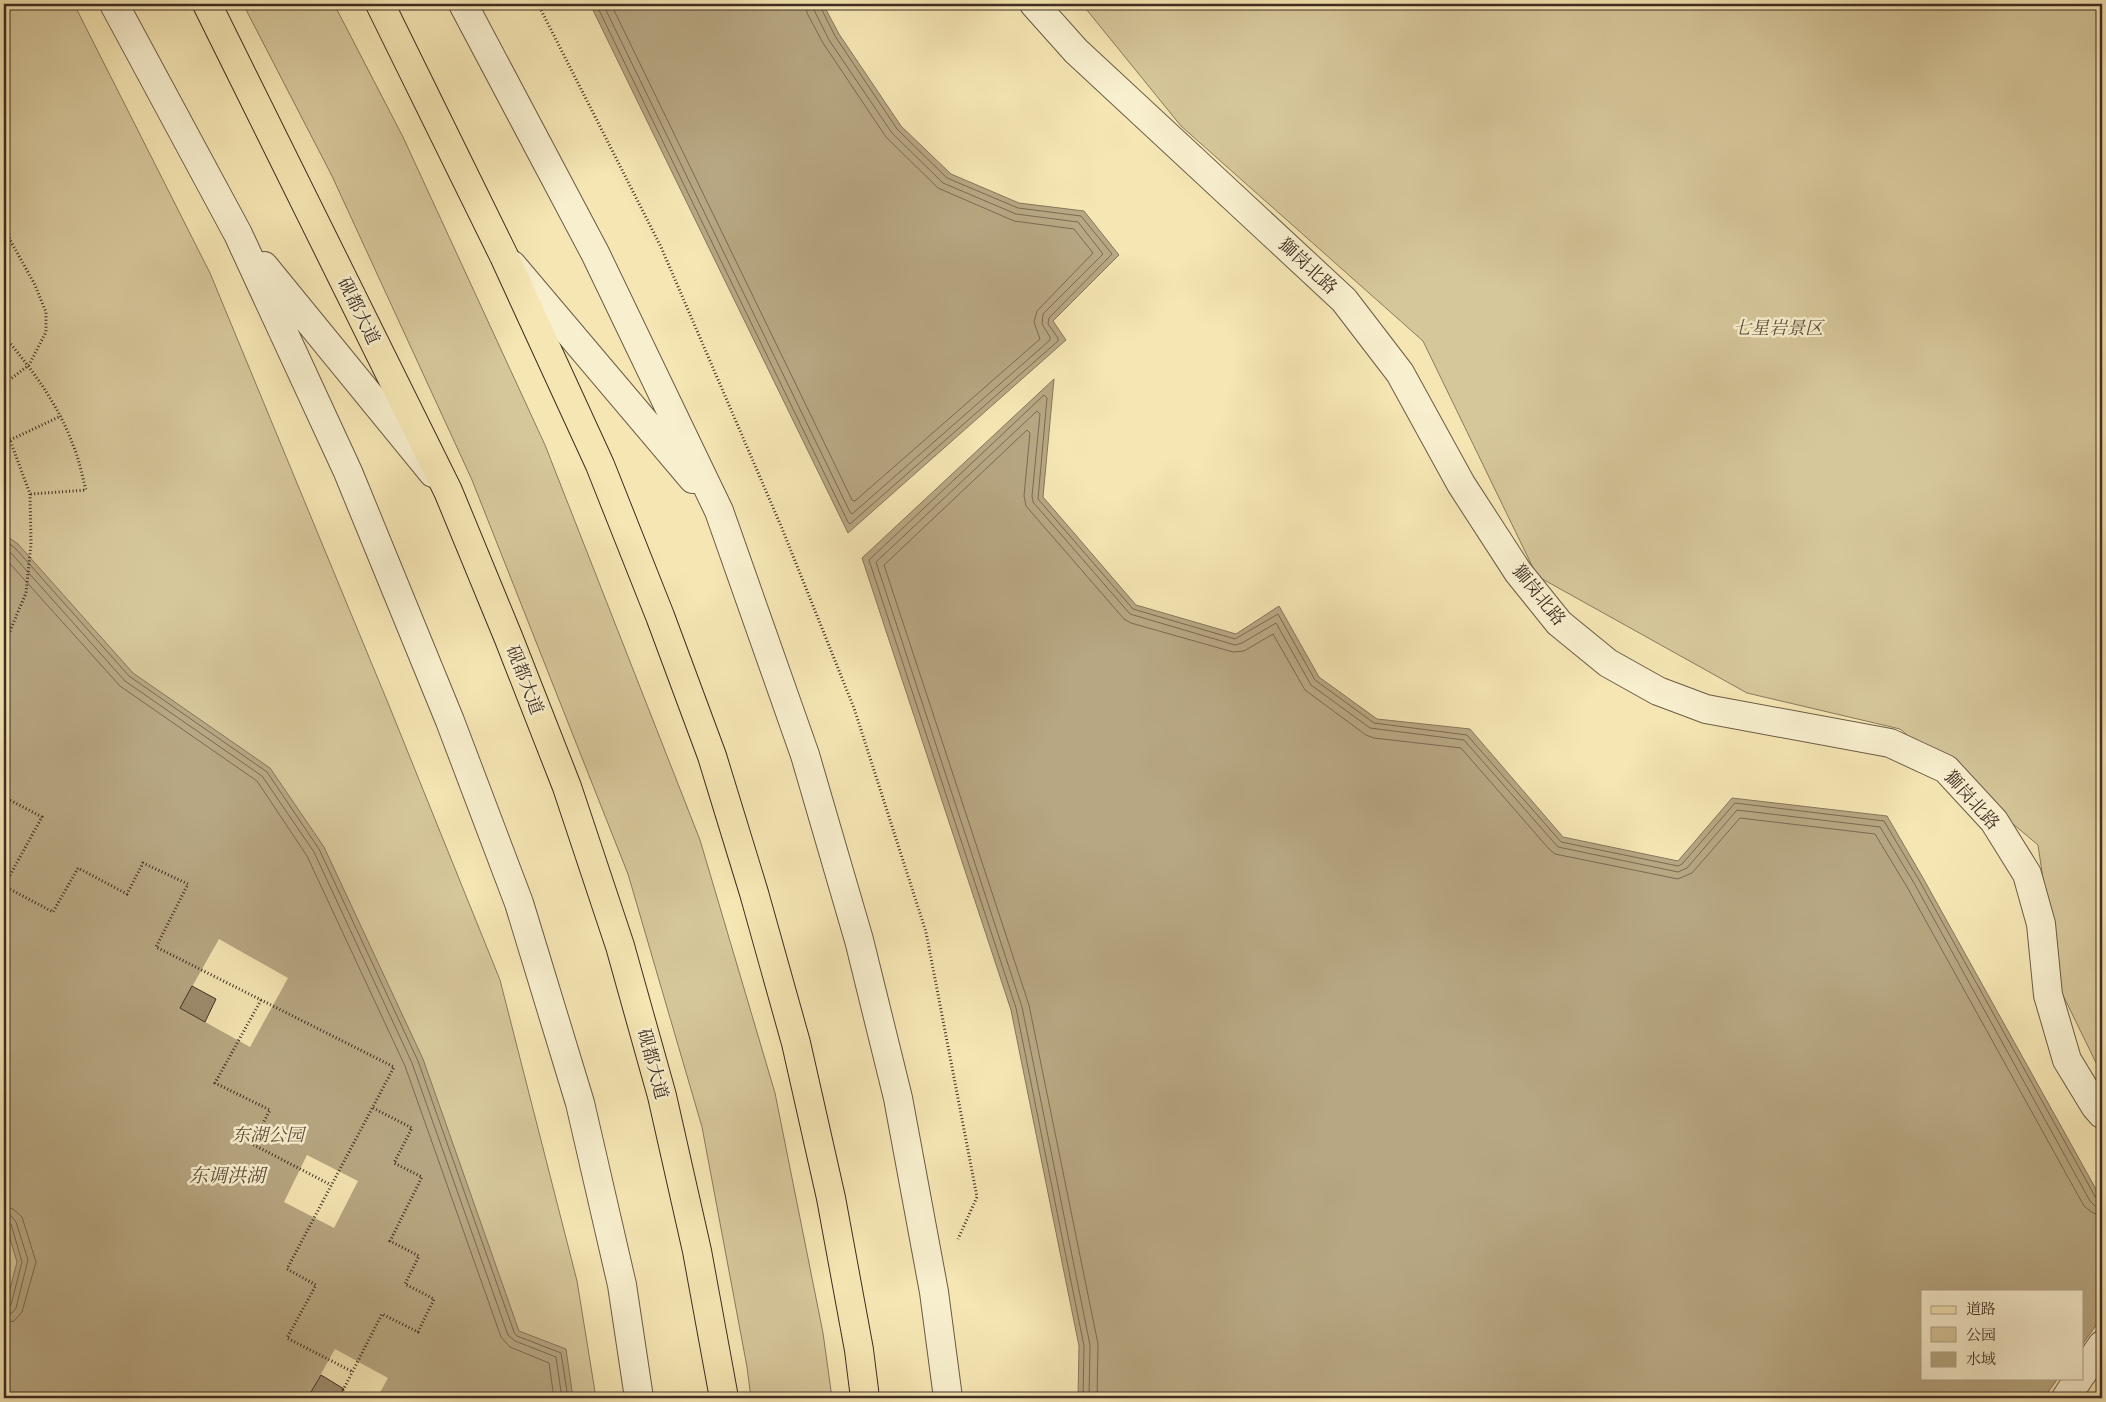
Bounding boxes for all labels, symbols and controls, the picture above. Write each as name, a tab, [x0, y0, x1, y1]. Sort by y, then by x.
street label: 獅岗北路	[1272, 233, 1342, 301]
street label: 砚都大道	[331, 274, 385, 349]
park label: 七星岩景区	[1733, 317, 1825, 342]
street label: 獅岗北路	[1505, 560, 1570, 632]
street label: 砚都大道	[499, 642, 548, 719]
street label: 獅岗北路	[1938, 766, 2004, 836]
street label: 砚都大道	[630, 1026, 673, 1102]
park label: 东湖公园	[232, 1124, 307, 1149]
water label: 东调洪湖	[189, 1164, 268, 1190]
legend	[1921, 1290, 2084, 1380]
text: 道路	[1966, 1300, 1996, 1321]
text: 公园	[1966, 1326, 1996, 1347]
text: 水域	[1966, 1350, 1996, 1371]

